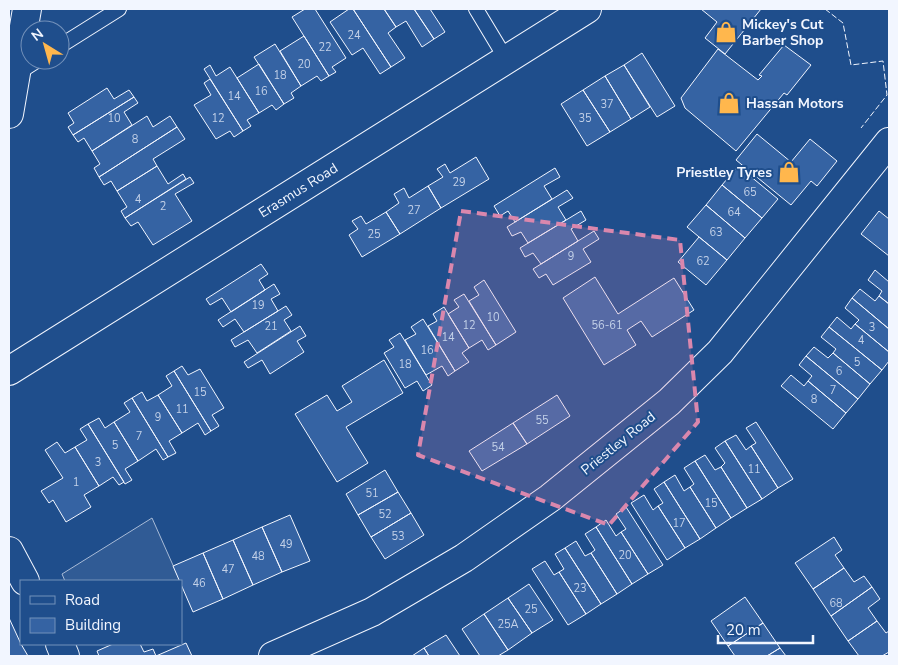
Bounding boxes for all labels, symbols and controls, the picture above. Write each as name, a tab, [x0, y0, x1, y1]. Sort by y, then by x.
place label: Mickey's Cut Barber Shop	[742, 15, 824, 50]
shop icon: Mickey's Cut Barber Shop	[713, 19, 739, 45]
north arrow	[20, 20, 70, 70]
text: N	[28, 24, 47, 46]
house number: 24	[347, 28, 361, 43]
house number: 22	[318, 40, 332, 55]
house number: 20	[297, 57, 311, 72]
house number: 18	[273, 68, 287, 83]
house number: 16	[254, 84, 268, 99]
house number: 14	[227, 89, 241, 104]
shop icon: Hassan Motors	[716, 90, 742, 116]
place label: Hassan Motors	[746, 94, 844, 113]
house number: 37	[600, 97, 614, 112]
house number: 10	[107, 111, 121, 126]
house number: 12	[211, 111, 225, 126]
house number: 35	[578, 111, 592, 126]
house number: 8	[132, 132, 139, 147]
street label: Erasmus Road	[255, 159, 341, 222]
shop icon: Priestley Tyres	[776, 159, 802, 185]
place label: Priestley Tyres	[676, 163, 772, 182]
house number: 29	[452, 175, 466, 190]
house number: 65	[743, 185, 757, 200]
house number: 4	[135, 192, 142, 207]
house number: 2	[160, 199, 166, 214]
house number: 27	[407, 203, 421, 218]
house number: 64	[727, 205, 741, 220]
house number: 63	[709, 225, 723, 240]
house number: 25	[367, 227, 381, 242]
house number: 9	[568, 249, 574, 264]
house number: 62	[696, 254, 710, 269]
house number: 19	[251, 298, 265, 313]
house number: 10	[486, 310, 500, 325]
house number: 12	[462, 318, 476, 333]
house number: 56-61	[591, 318, 623, 333]
house number: 21	[264, 319, 278, 334]
house number: 3	[869, 320, 875, 335]
house number: 14	[441, 330, 455, 345]
house number: 4	[858, 333, 865, 348]
house number: 16	[420, 343, 434, 358]
house number: 5	[854, 355, 861, 370]
house number: 18	[398, 357, 412, 372]
house number: 6	[836, 364, 843, 379]
house number: 7	[830, 383, 836, 398]
house number: 15	[193, 385, 207, 400]
house number: 8	[811, 392, 818, 407]
house number: 11	[175, 402, 189, 417]
street label: Priestley Road	[577, 407, 660, 479]
house number: 9	[155, 410, 161, 425]
house number: 55	[535, 413, 549, 428]
house number: 7	[136, 429, 142, 444]
house number: 5	[112, 438, 119, 453]
house number: 54	[491, 440, 505, 455]
house number: 3	[95, 455, 101, 470]
house number: 11	[747, 462, 761, 477]
house number: 1	[73, 475, 79, 490]
house number: 51	[365, 486, 379, 501]
house number: 15	[704, 496, 718, 511]
house number: 52	[378, 507, 392, 522]
house number: 17	[672, 516, 686, 531]
house number: 53	[391, 529, 405, 544]
house number: 49	[279, 537, 293, 552]
house number: 20	[618, 548, 632, 563]
house number: 48	[251, 549, 265, 564]
house number: 47	[221, 562, 235, 577]
house number: 46	[192, 576, 206, 591]
legend	[20, 580, 182, 645]
house number: 23	[573, 581, 587, 596]
text: Road	[65, 590, 100, 610]
house number: 68	[829, 596, 843, 611]
house number: 25	[524, 602, 538, 617]
scale bar	[718, 612, 813, 644]
text: Building	[65, 615, 121, 635]
house number: 25A	[497, 617, 519, 632]
text: 20 m	[726, 620, 761, 640]

